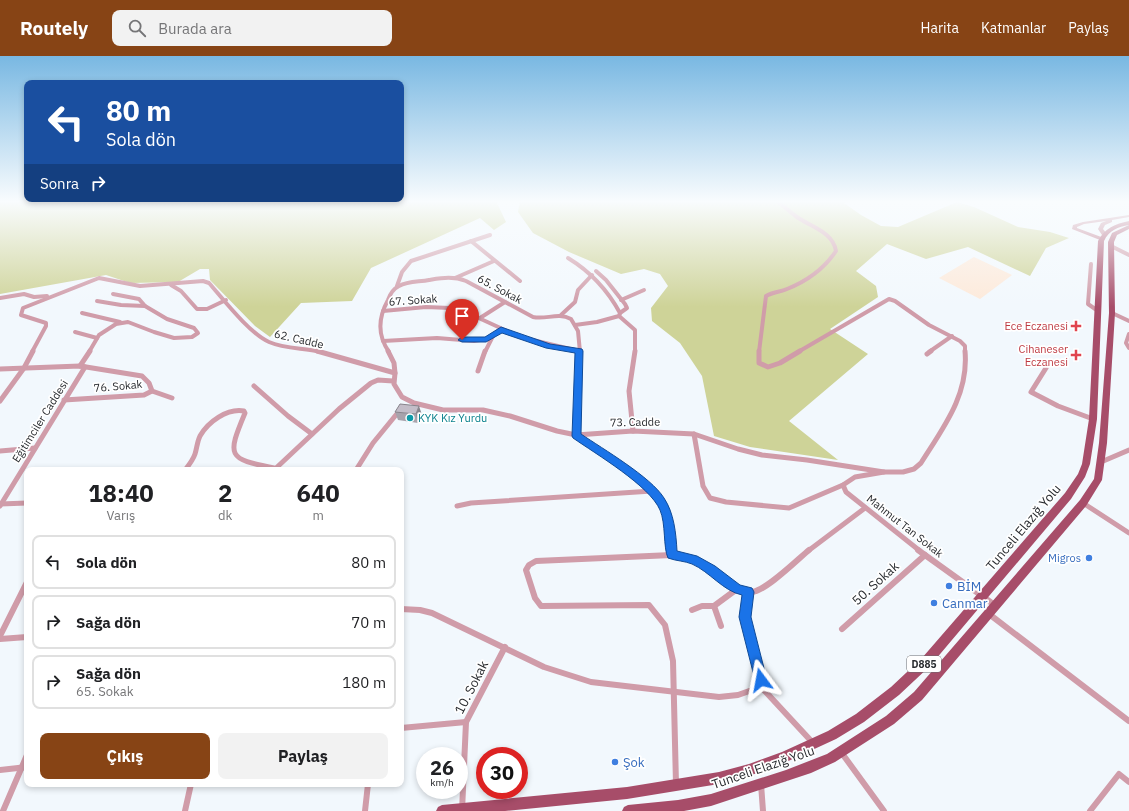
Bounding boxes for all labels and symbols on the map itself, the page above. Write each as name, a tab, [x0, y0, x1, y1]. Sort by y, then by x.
street label: 65. Sokak	[475, 271, 525, 307]
street label: 67. Sokak	[388, 291, 438, 309]
pin	[445, 299, 479, 340]
place label: Ece Eczanesi	[1004, 319, 1068, 333]
marker: Ece Eczanesi	[1071, 321, 1081, 331]
street label: 62. Cadde	[273, 327, 325, 351]
place label: Cihaneser Eczanesi	[1019, 342, 1068, 369]
marker: Cihaneser Eczanesi	[1071, 350, 1081, 360]
street label: Eğitimciler Caddesi	[9, 377, 71, 465]
street label: 76. Sokak	[93, 377, 143, 395]
place label: KYK Kız Yurdu	[418, 411, 487, 425]
marker: KYK Kız Yurdu	[405, 413, 415, 423]
street label: 73. Cadde	[610, 415, 660, 429]
street label: Tunceli Elazığ Yolu	[982, 481, 1064, 574]
street label: Mahmut Tan Sokak	[864, 492, 946, 560]
place label: Migros	[1048, 551, 1081, 565]
marker: Migros	[1084, 553, 1094, 563]
street label: 50. Sokak	[848, 558, 903, 609]
place label: BİM	[957, 578, 981, 595]
marker: BİM	[944, 581, 954, 591]
place label: Canmar	[942, 595, 988, 612]
marker: Canmar	[929, 598, 939, 608]
road number: D885	[907, 656, 941, 672]
street label: 10. Sokak	[451, 658, 492, 717]
position arrow	[740, 659, 782, 701]
street label: Tunceli Elazığ Yolu	[710, 742, 817, 793]
speed limit sign: 30	[476, 747, 528, 799]
place label: Şok	[623, 754, 645, 771]
marker: Şok	[610, 757, 620, 767]

